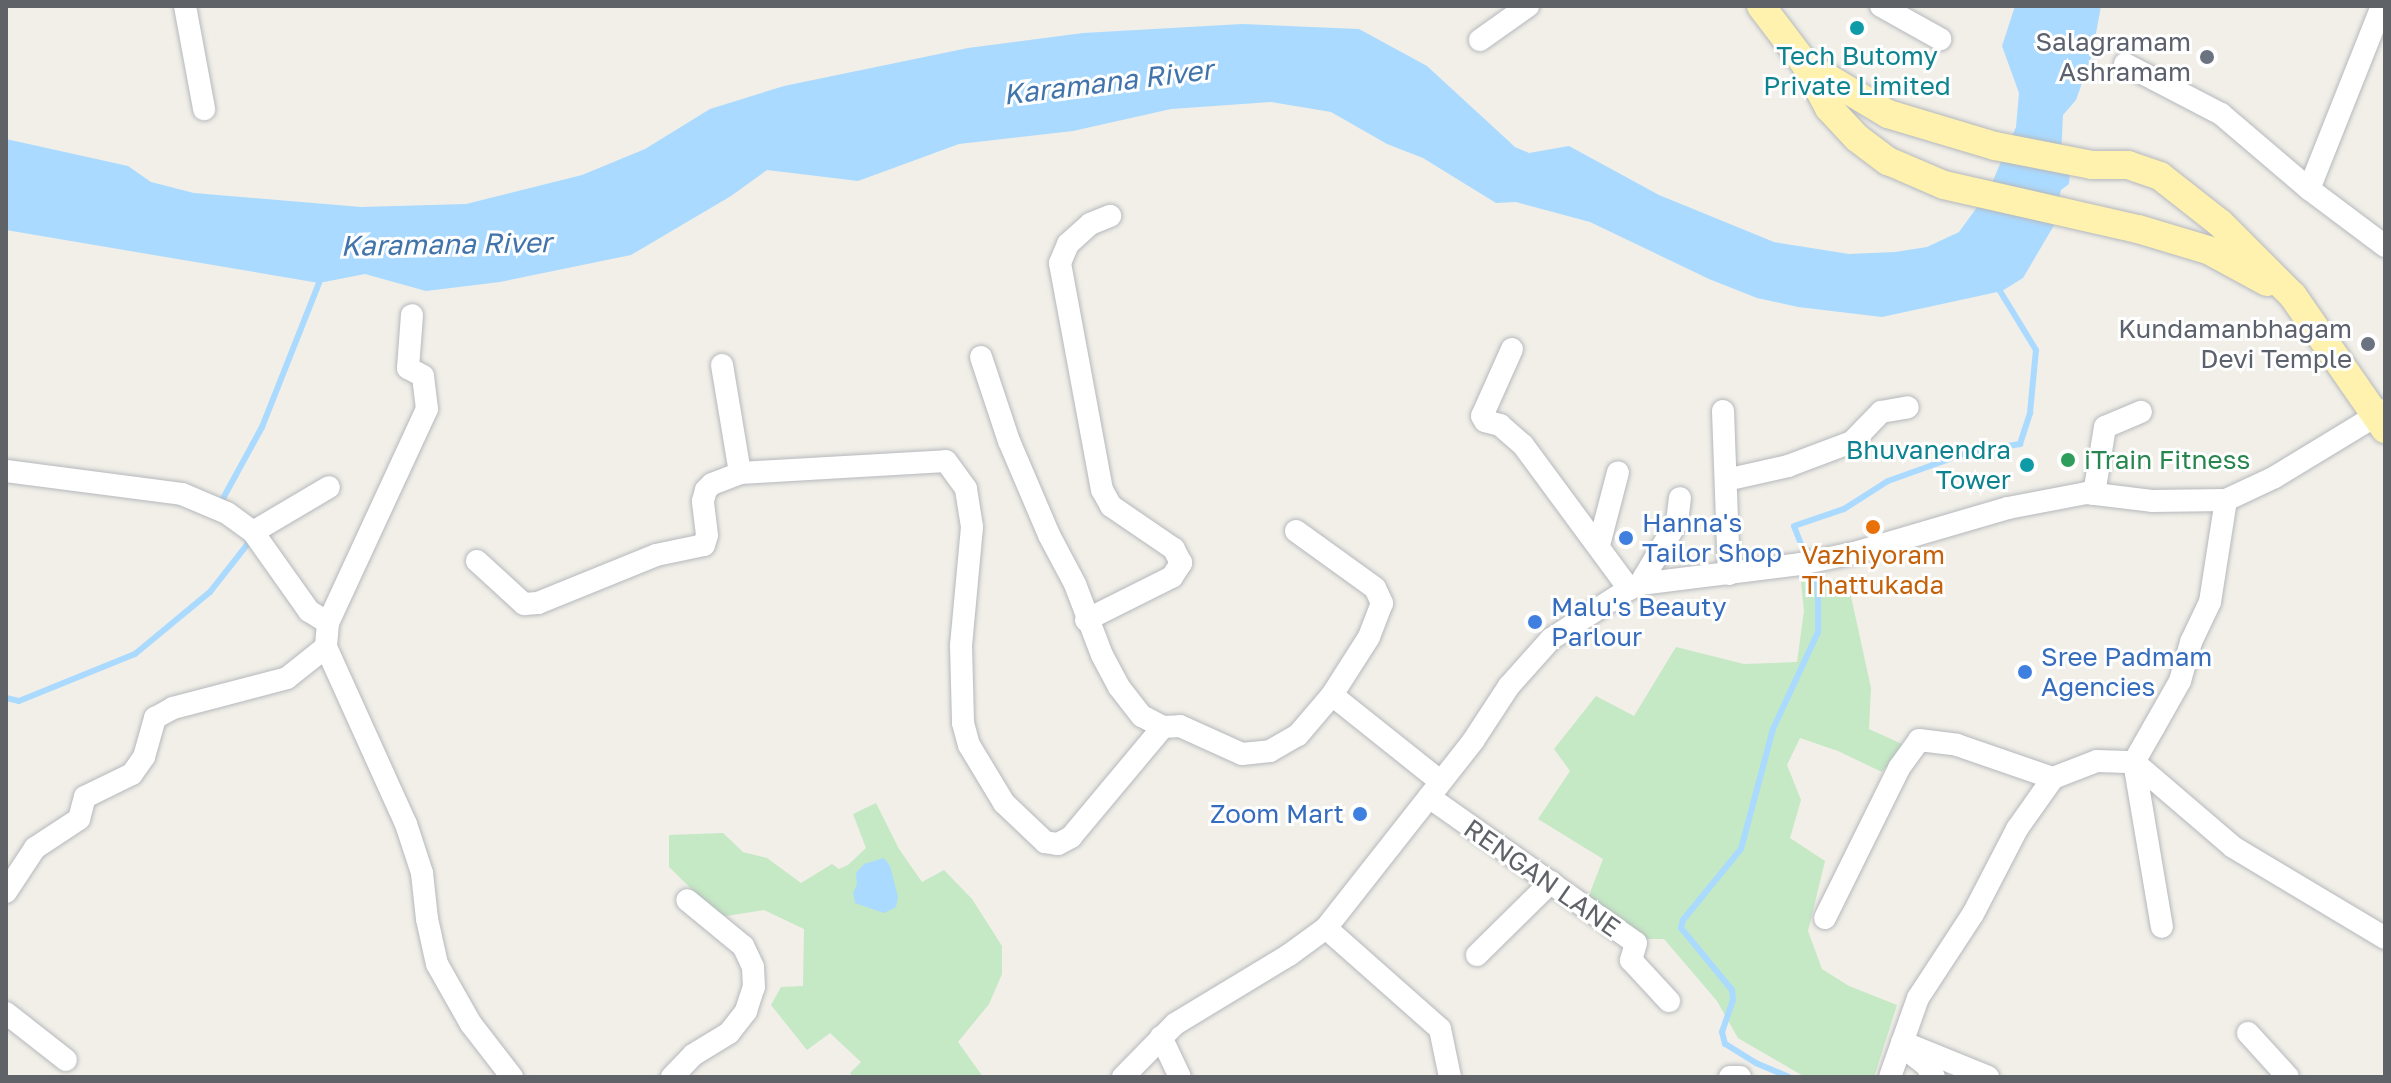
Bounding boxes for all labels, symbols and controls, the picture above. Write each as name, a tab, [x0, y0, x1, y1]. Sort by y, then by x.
marker: Tech Butomy Private Limited	[1848, 19, 1866, 37]
place label: Salagramam Ashramam	[2035, 26, 2191, 88]
place label: Tech Butomy Private Limited	[1763, 40, 1951, 102]
marker: Salagramam Ashramam	[2198, 48, 2216, 66]
water label: Karamana River	[1001, 52, 1215, 112]
water label: Karamana River	[340, 225, 552, 263]
place label: Kundamanbhagam Devi Temple	[2118, 313, 2352, 374]
marker: Kundamanbhagam Devi Temple	[2359, 335, 2377, 353]
place label: Bhuvanendra Tower	[1846, 434, 2011, 496]
place label: iTrain Fitness	[2084, 444, 2250, 476]
marker: iTrain Fitness	[2059, 451, 2077, 469]
marker: Bhuvanendra Tower	[2018, 456, 2036, 474]
place label: Hanna's Tailor Shop	[1642, 507, 1782, 568]
marker: Vazhiyoram Thattukada	[1864, 518, 1882, 536]
marker: Hanna's Tailor Shop	[1617, 529, 1635, 547]
place label: Vazhiyoram Thattukada	[1801, 539, 1945, 600]
place label: Malu's Beauty Parlour	[1551, 591, 1726, 652]
marker: Malu's Beauty Parlour	[1526, 613, 1544, 631]
place label: Sree Padmam Agencies	[2041, 641, 2212, 702]
marker: Sree Padmam Agencies	[2016, 663, 2034, 681]
place label: Zoom Mart	[1210, 798, 1344, 830]
marker: Zoom Mart	[1351, 805, 1369, 823]
street label: RENGAN LANE	[1458, 813, 1626, 943]

